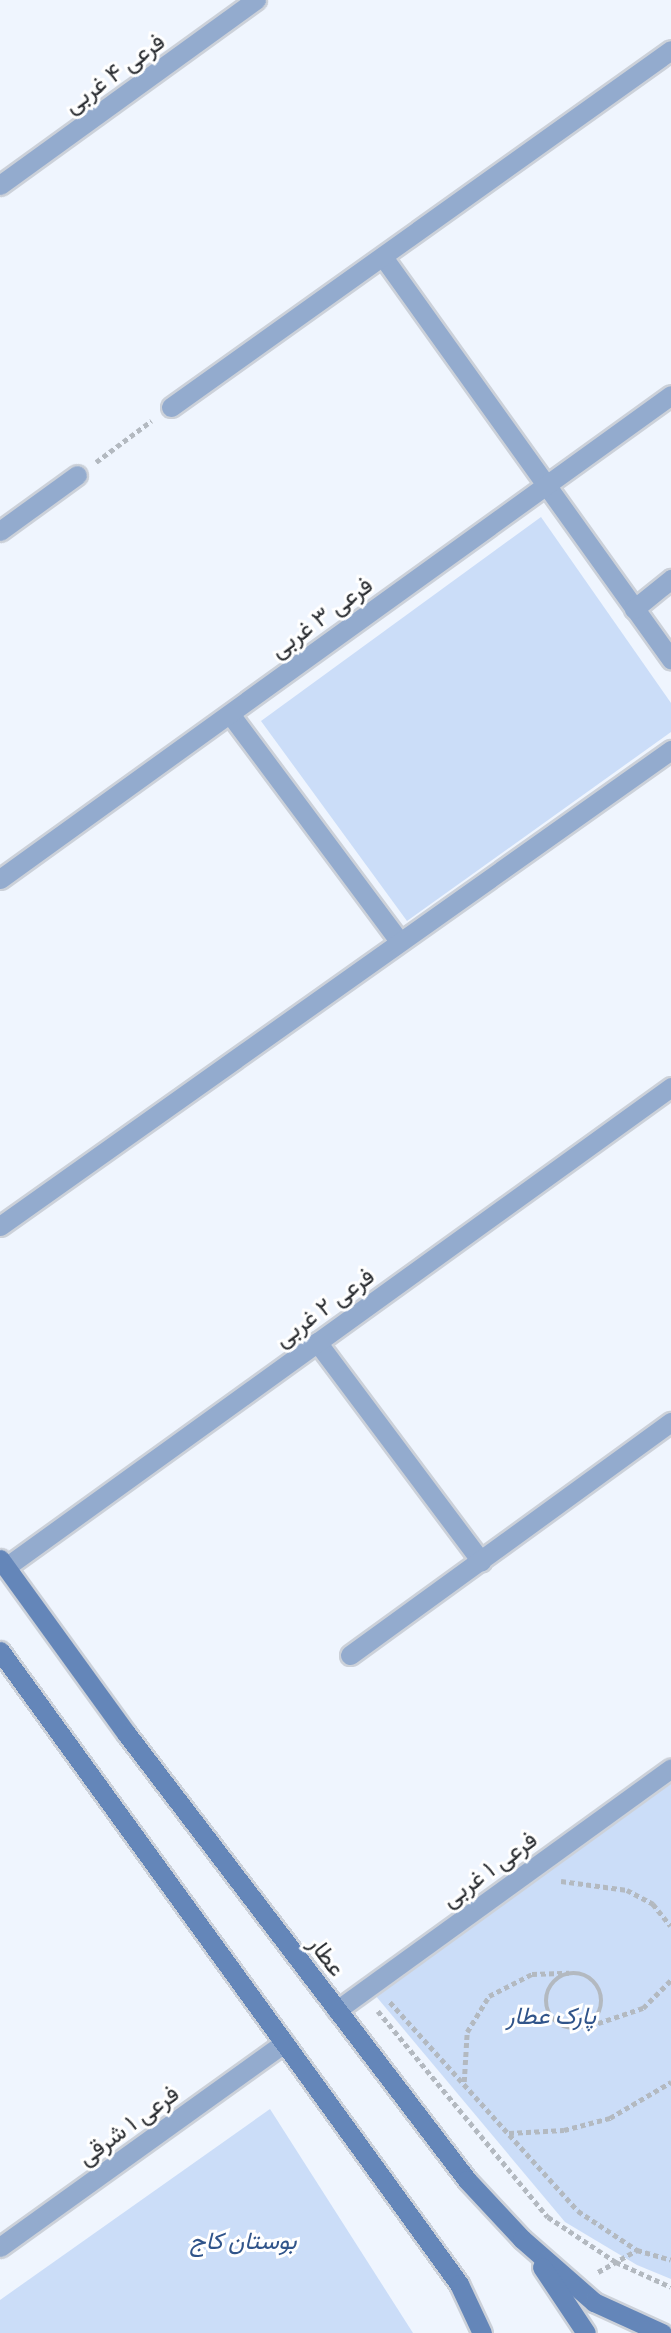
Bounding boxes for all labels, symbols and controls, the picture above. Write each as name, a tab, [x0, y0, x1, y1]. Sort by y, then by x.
street label: فرعی ۴ غربی	[58, 27, 170, 119]
street label: فرعی ۳ غربی	[264, 570, 378, 664]
street label: فرعی ۲ غربی	[268, 1261, 380, 1353]
street label: فرعی ۱ غربی	[436, 1825, 542, 1913]
street label: عطار	[302, 1930, 352, 1982]
park label: پارک عطار	[506, 2002, 596, 2030]
street label: فرعی ۱ شرقی	[72, 2079, 184, 2171]
park label: بوستان کاج	[190, 2227, 296, 2255]

